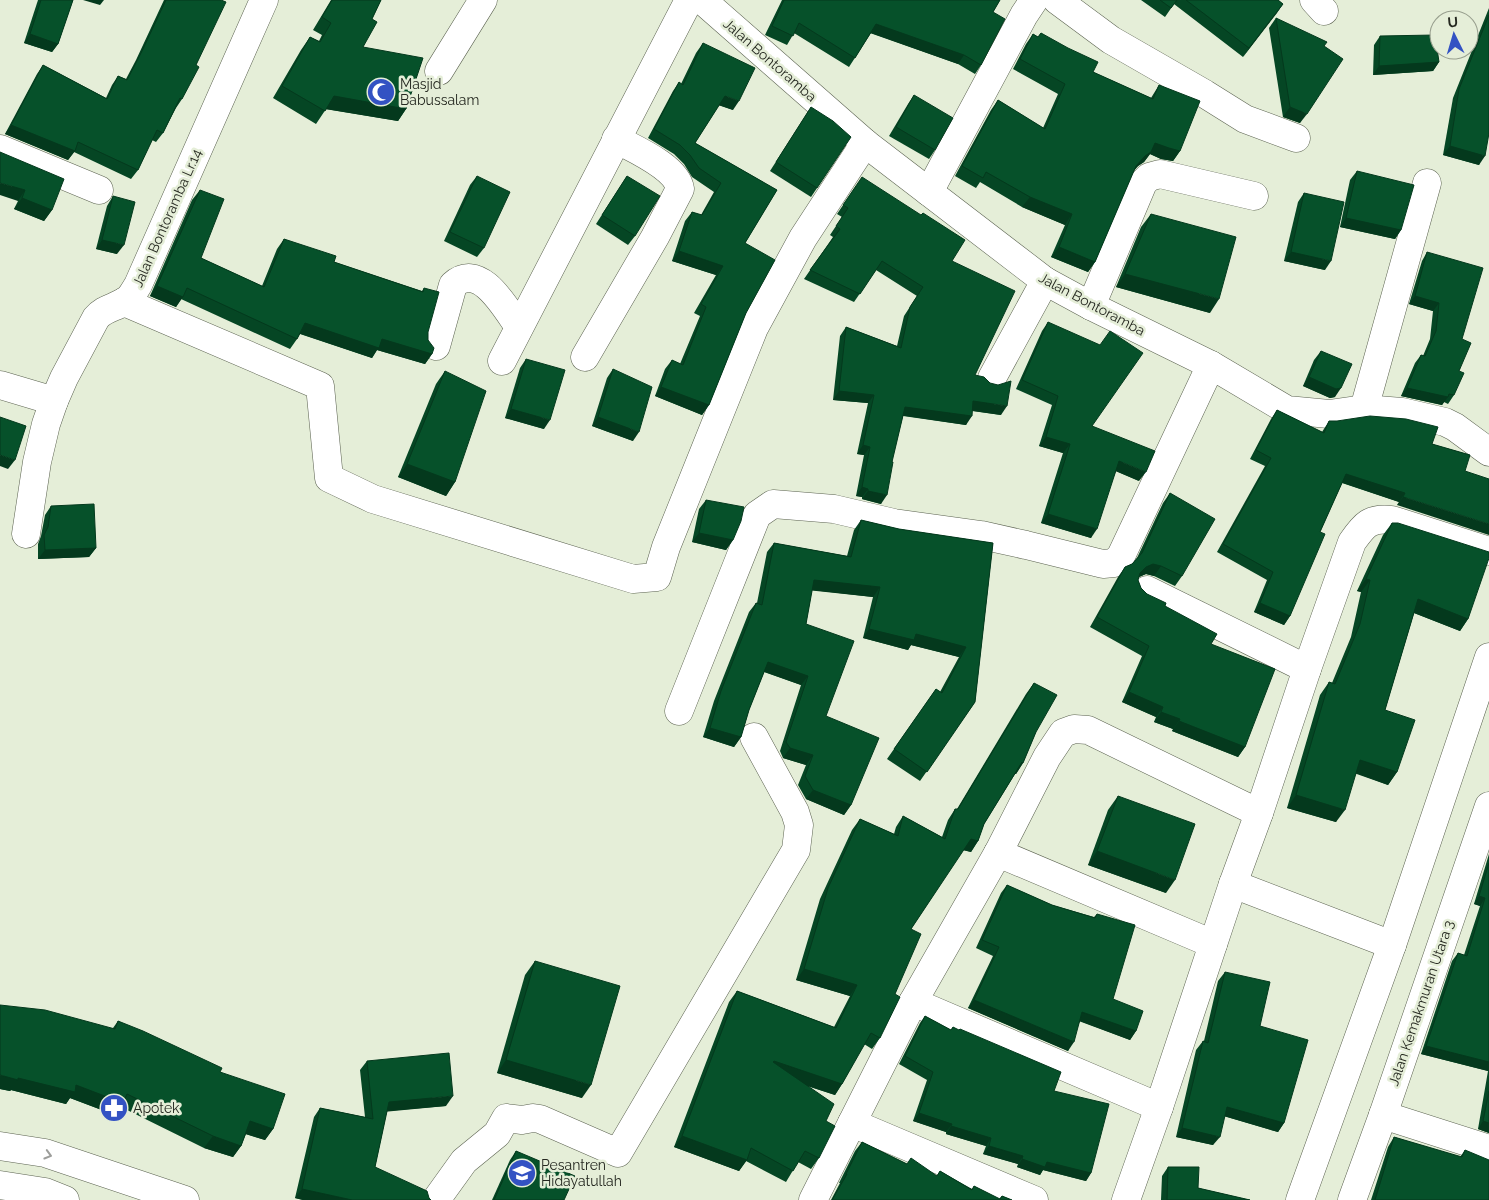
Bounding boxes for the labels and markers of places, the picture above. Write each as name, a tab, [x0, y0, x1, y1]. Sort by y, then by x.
place label: Masjid Babussalam	[400, 76, 479, 108]
mosque icon: Masjid Babussalam	[366, 77, 396, 107]
pharmacy icon: Apotek	[99, 1093, 129, 1123]
place label: Apotek	[133, 1100, 180, 1116]
place label: Pesantren Hidayatullah	[541, 1157, 622, 1189]
school or university icon: Pesantren Hidayatullah	[507, 1158, 537, 1188]

